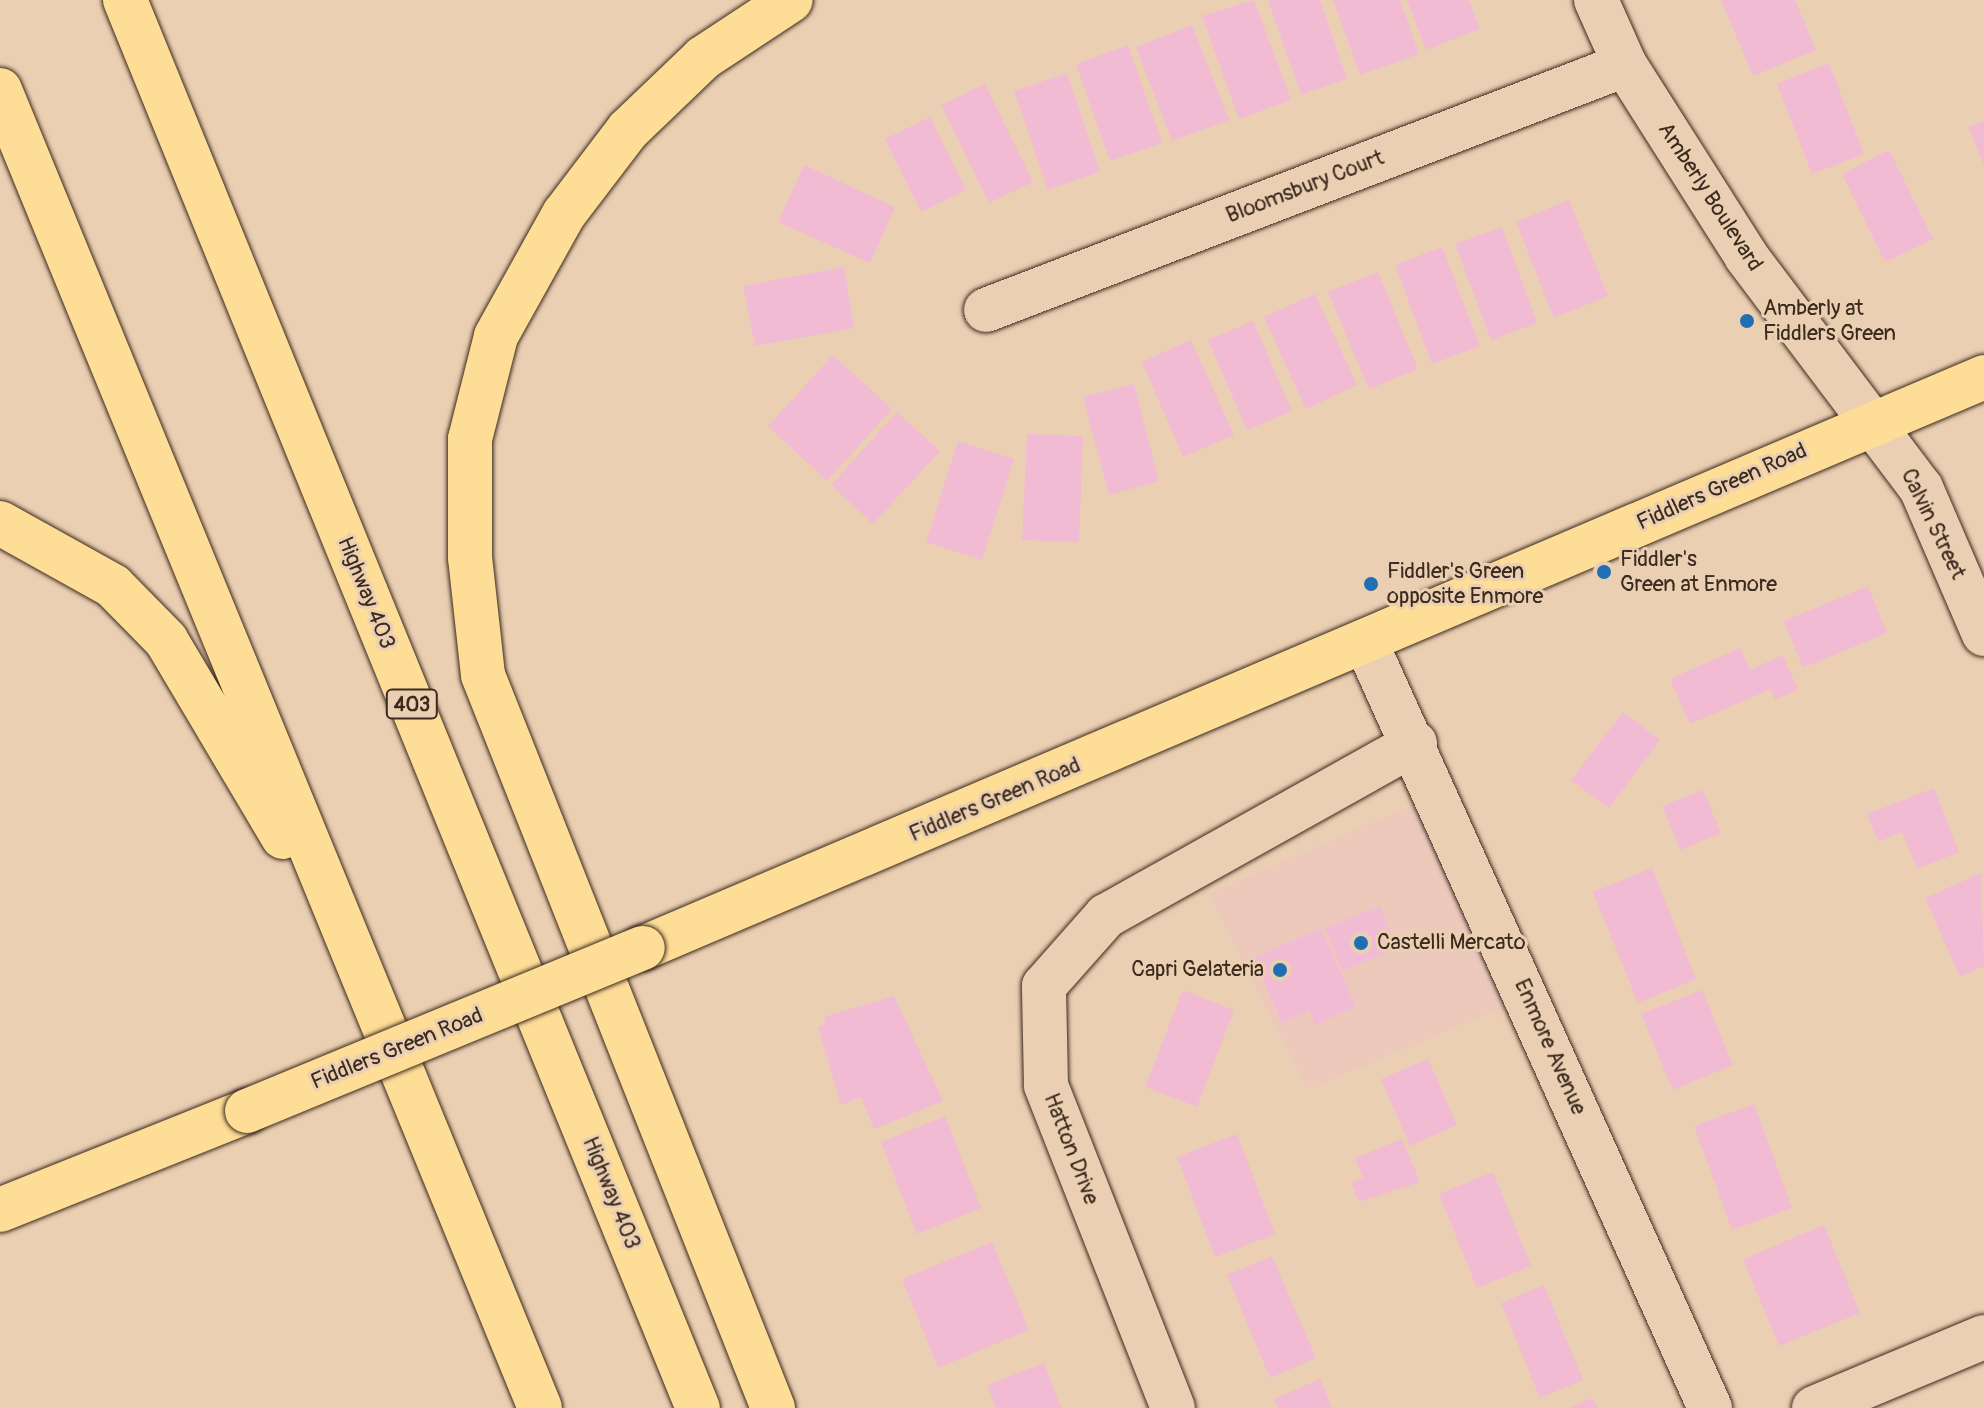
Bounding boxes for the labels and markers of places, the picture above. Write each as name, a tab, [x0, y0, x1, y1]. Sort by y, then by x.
place label: Amberly at Fiddlers Green	[1763, 295, 1896, 346]
marker: Amberly at Fiddlers Green	[1738, 312, 1756, 330]
place label: Fiddler's Green at Enmore	[1620, 546, 1777, 598]
place label: Fiddler's Green opposite Enmore	[1387, 558, 1543, 610]
marker: Fiddler's Green at Enmore	[1595, 563, 1613, 581]
marker: Fiddler's Green opposite Enmore	[1362, 575, 1380, 593]
place label: Castelli Mercato	[1377, 930, 1525, 956]
marker: Castelli Mercato	[1352, 934, 1370, 952]
place label: Capri Gelateria	[1131, 957, 1264, 983]
marker: Capri Gelateria	[1271, 961, 1289, 979]

